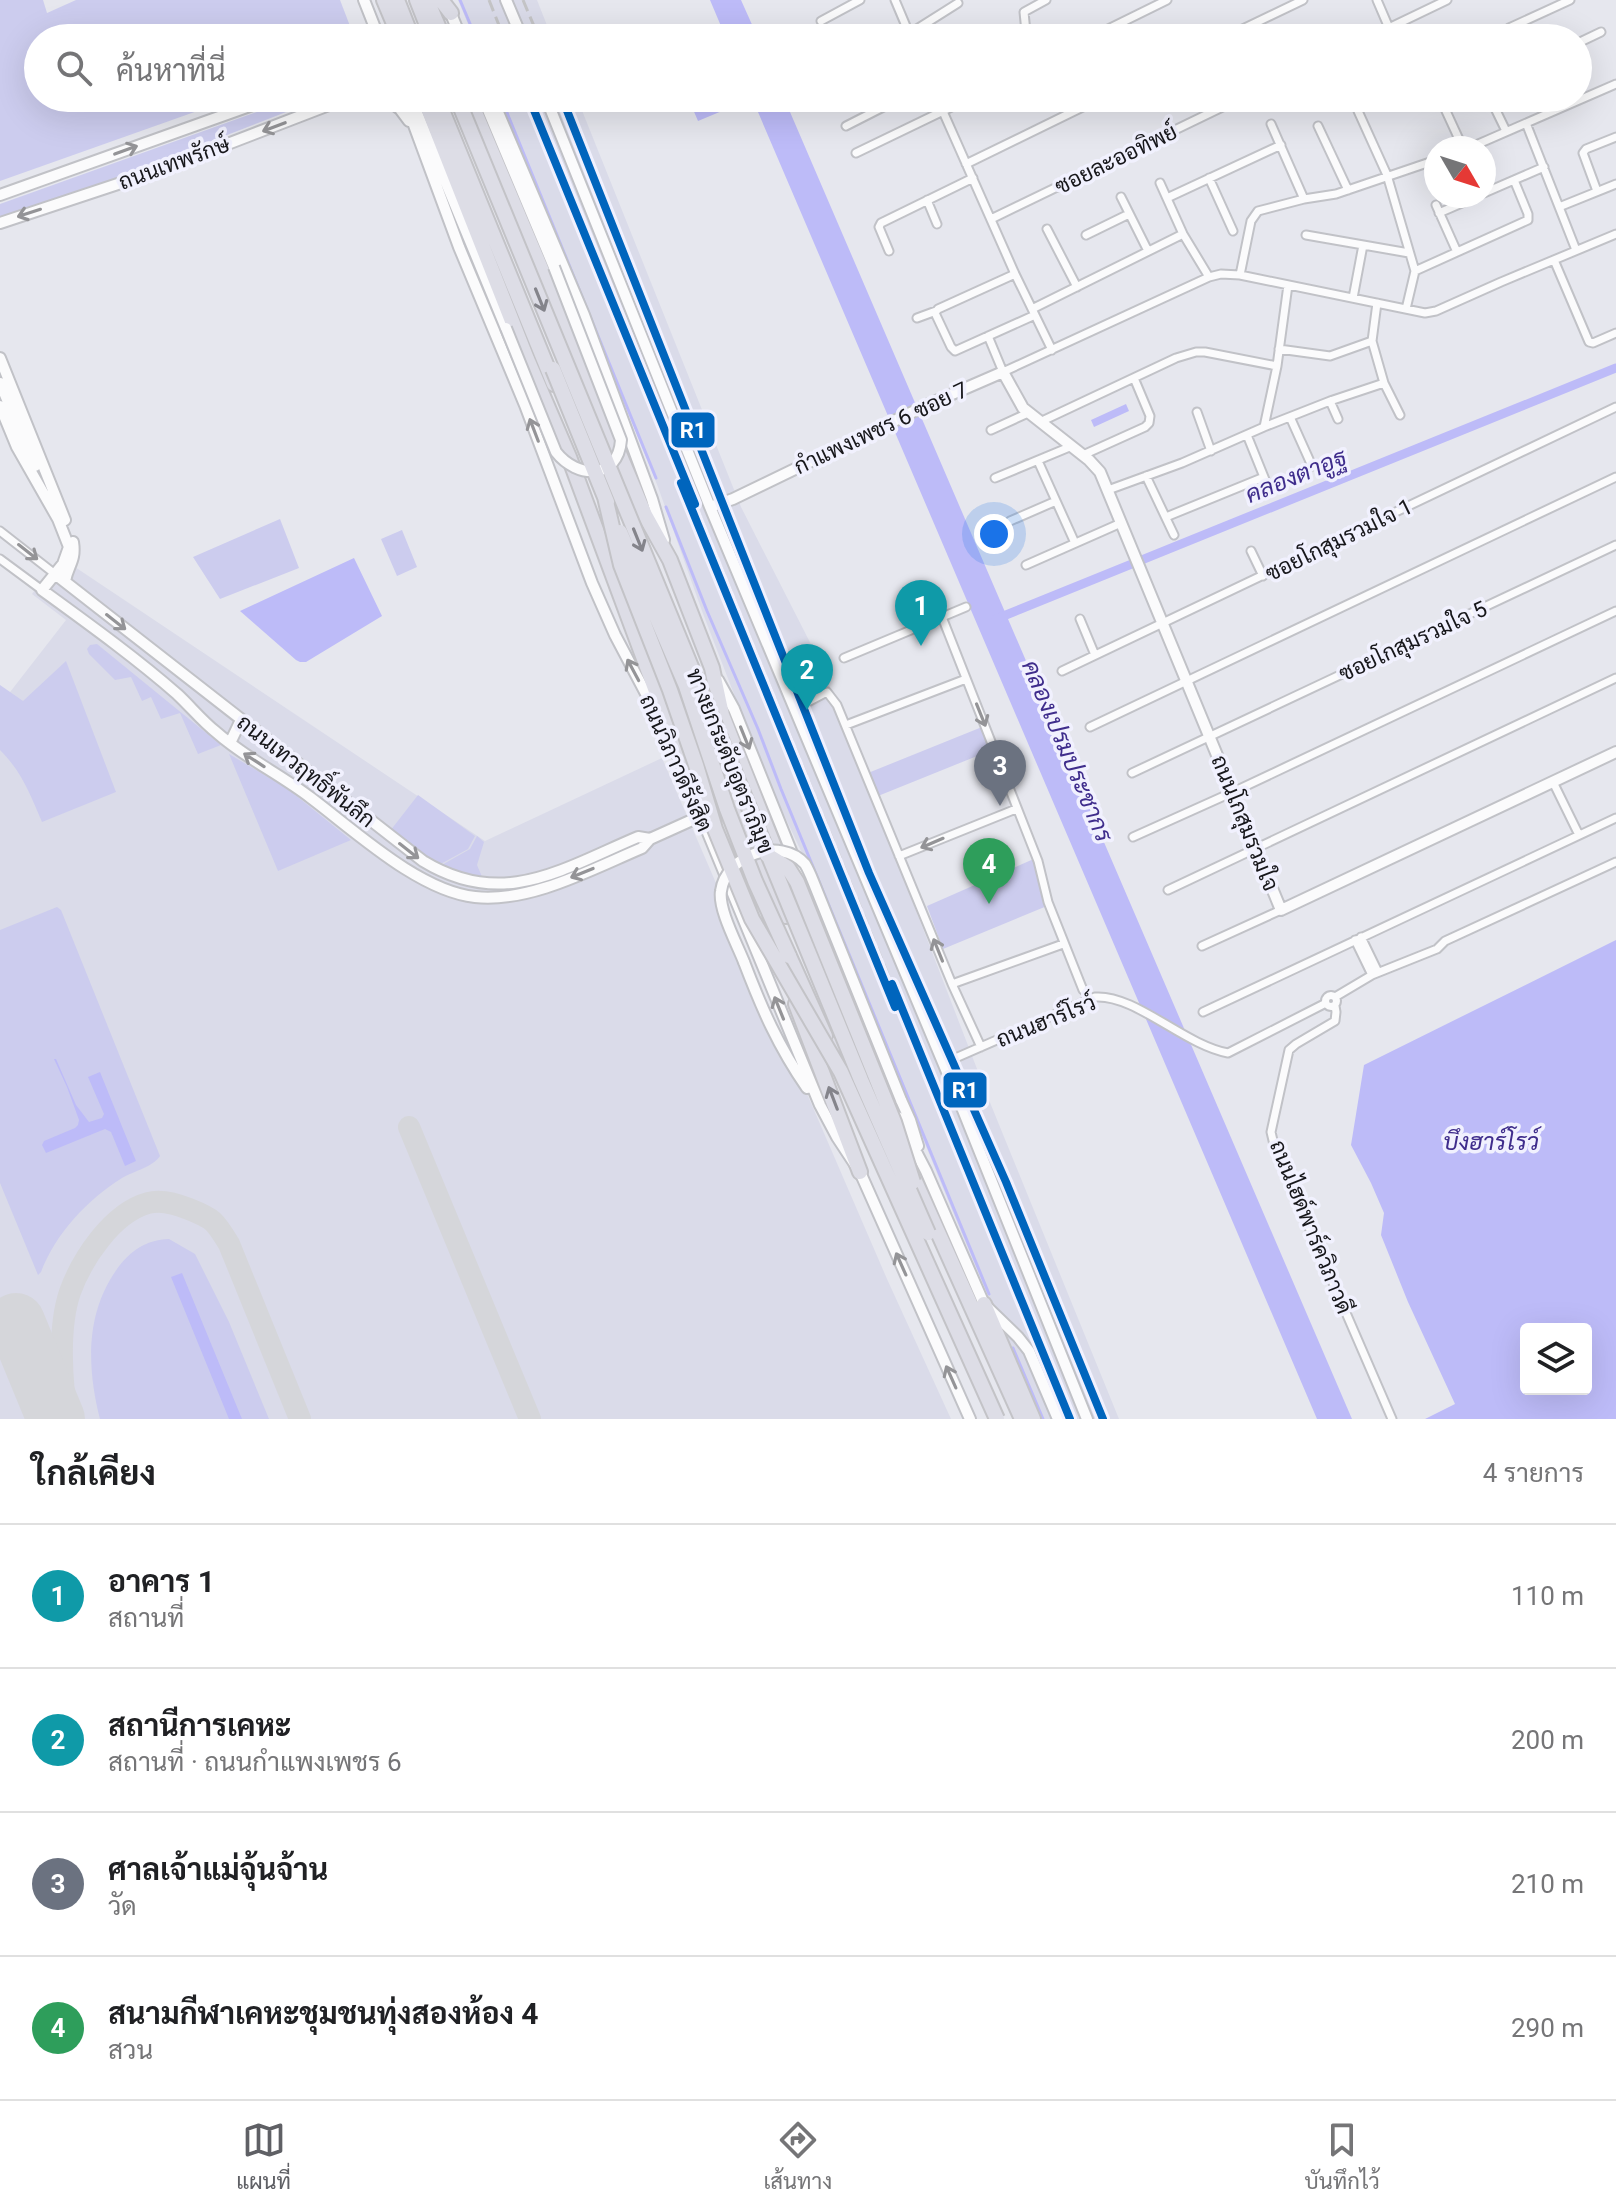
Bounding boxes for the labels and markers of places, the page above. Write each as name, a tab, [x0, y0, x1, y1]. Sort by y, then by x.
pin: 1	[895, 580, 947, 646]
pin: 2	[781, 644, 833, 710]
pin: 3	[974, 740, 1026, 806]
pin: 4	[963, 838, 1015, 904]

